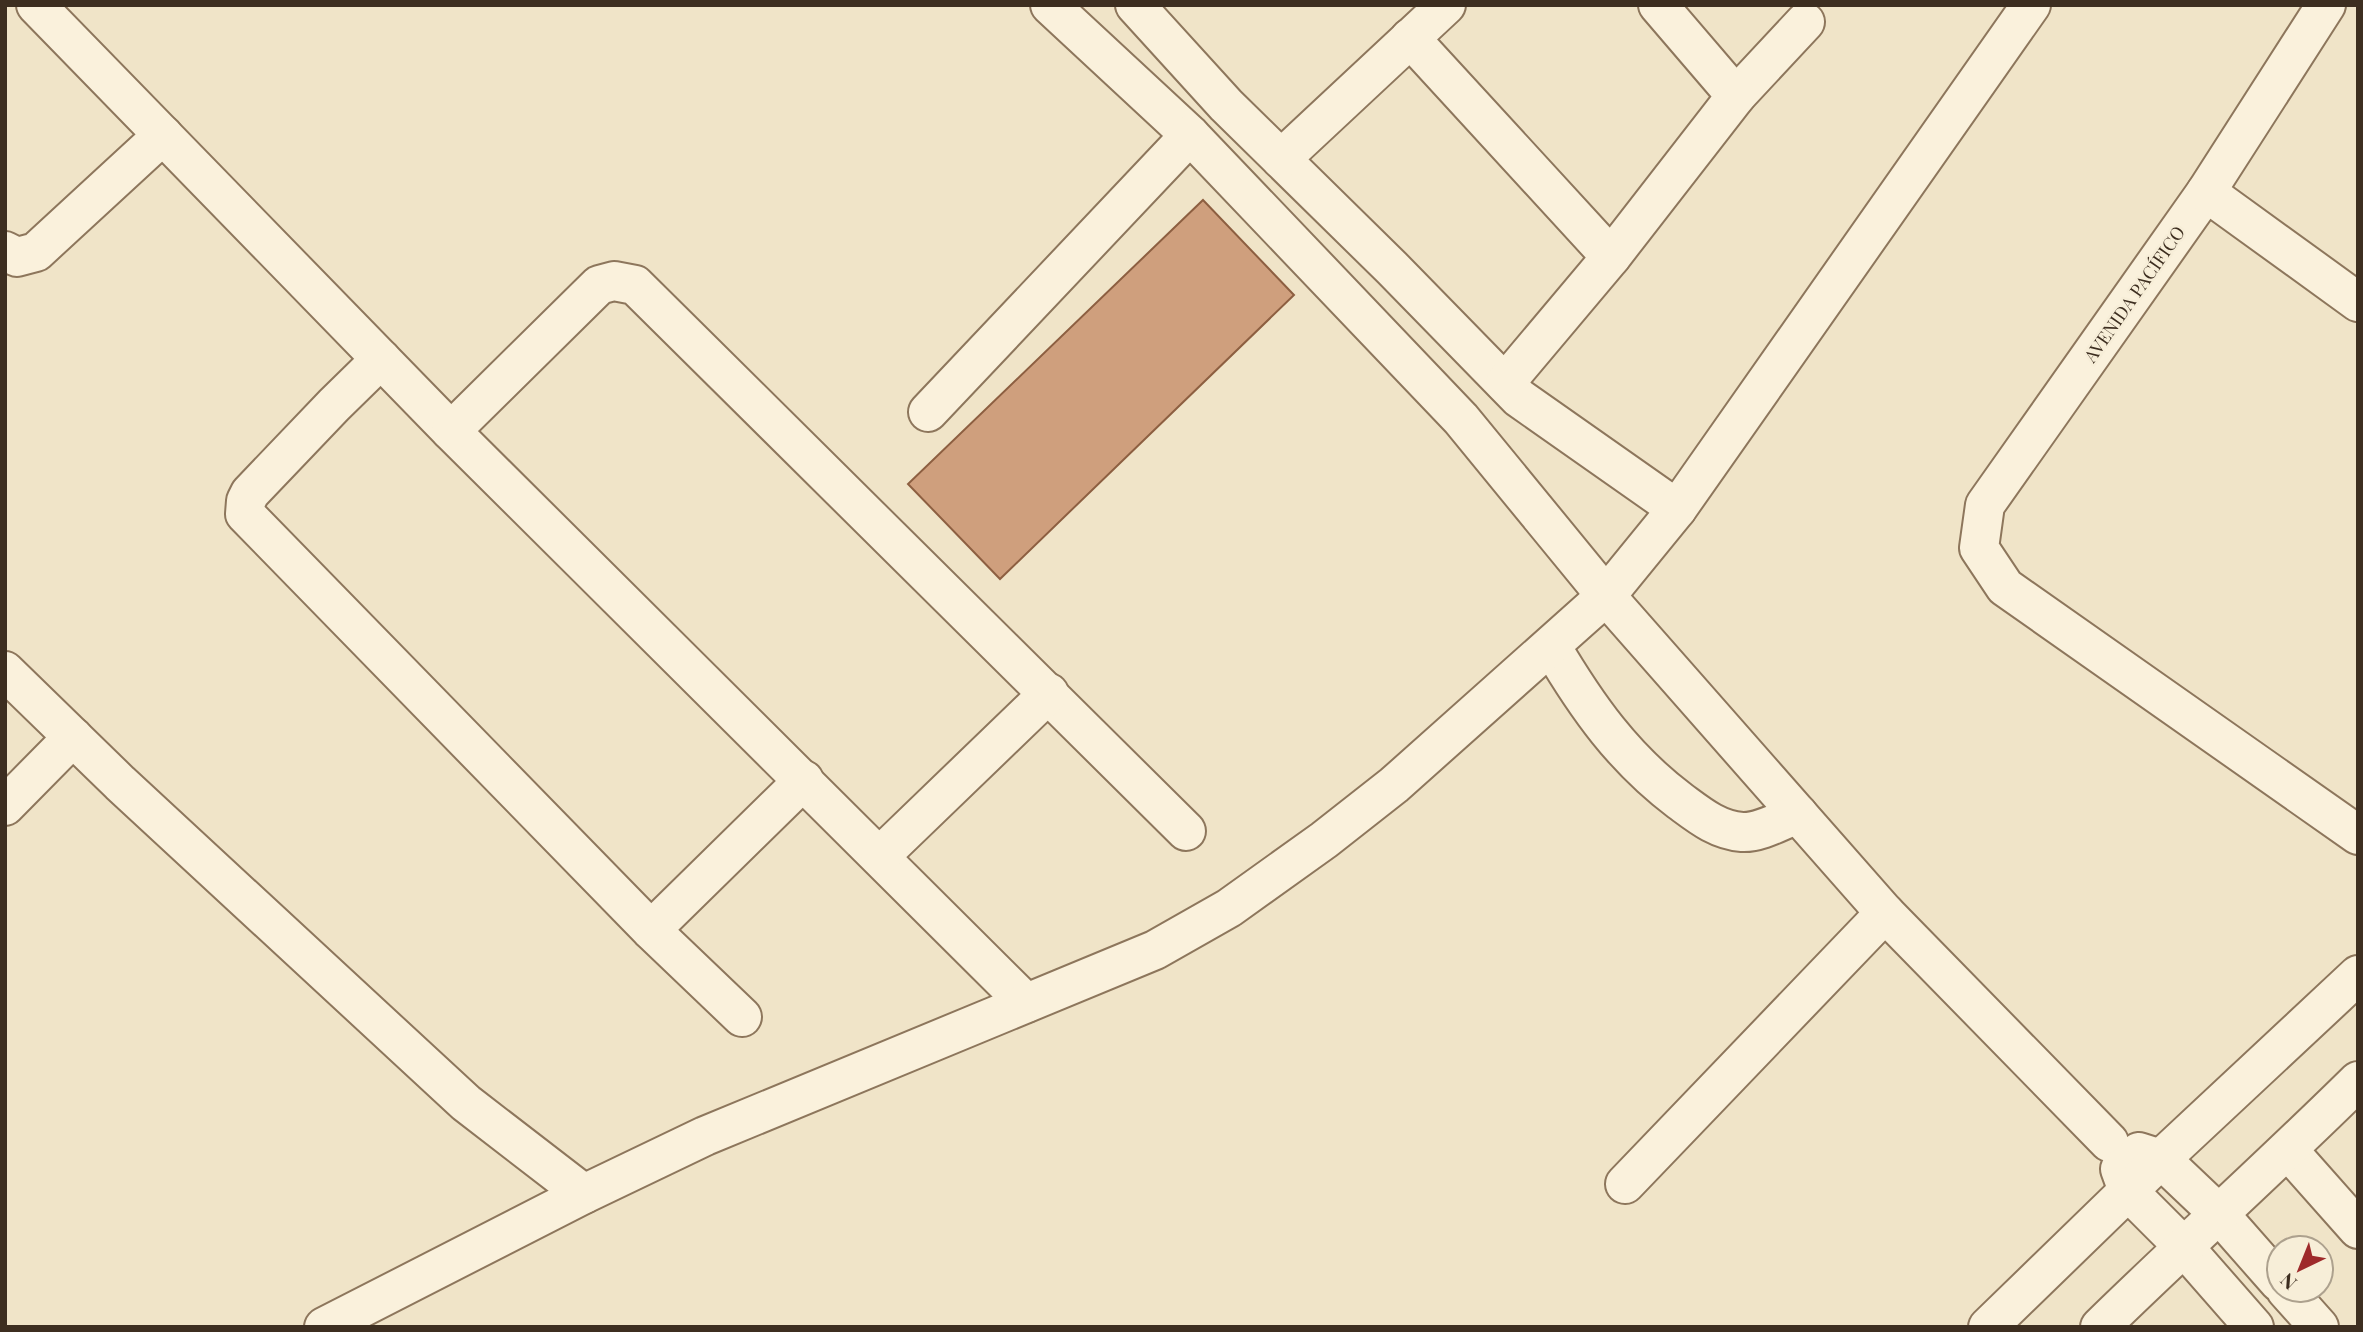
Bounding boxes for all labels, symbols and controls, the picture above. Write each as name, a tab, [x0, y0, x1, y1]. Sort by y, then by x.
street label: AVENIDA PACÍFICO	[2077, 221, 2190, 368]
north arrow	[2265, 1234, 2335, 1304]
text: N	[2274, 1268, 2302, 1296]

